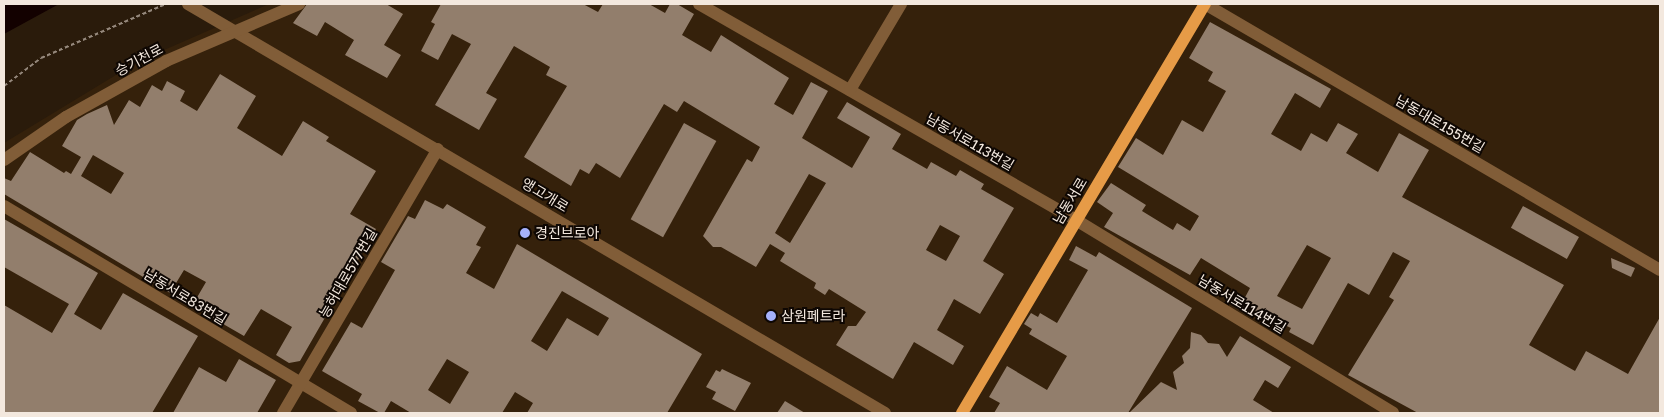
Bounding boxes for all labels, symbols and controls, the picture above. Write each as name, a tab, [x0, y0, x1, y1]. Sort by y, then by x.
street label: 승기천로	[112, 40, 166, 80]
street label: 남동대로155번길	[1392, 92, 1488, 156]
street label: 남동서로113번길	[923, 110, 1017, 174]
street label: 앵고개로	[519, 175, 571, 215]
street label: 남동서로	[1050, 175, 1090, 227]
street label: 능허대로577번길	[316, 225, 380, 321]
place label: 경진브로아	[535, 225, 599, 241]
marker: 경진브로아	[519, 227, 531, 239]
street label: 남동서로83번길	[140, 266, 230, 328]
street label: 남동서로114번길	[1195, 271, 1289, 337]
place label: 삼원페트라	[781, 308, 845, 324]
marker: 삼원페트라	[765, 310, 777, 322]

